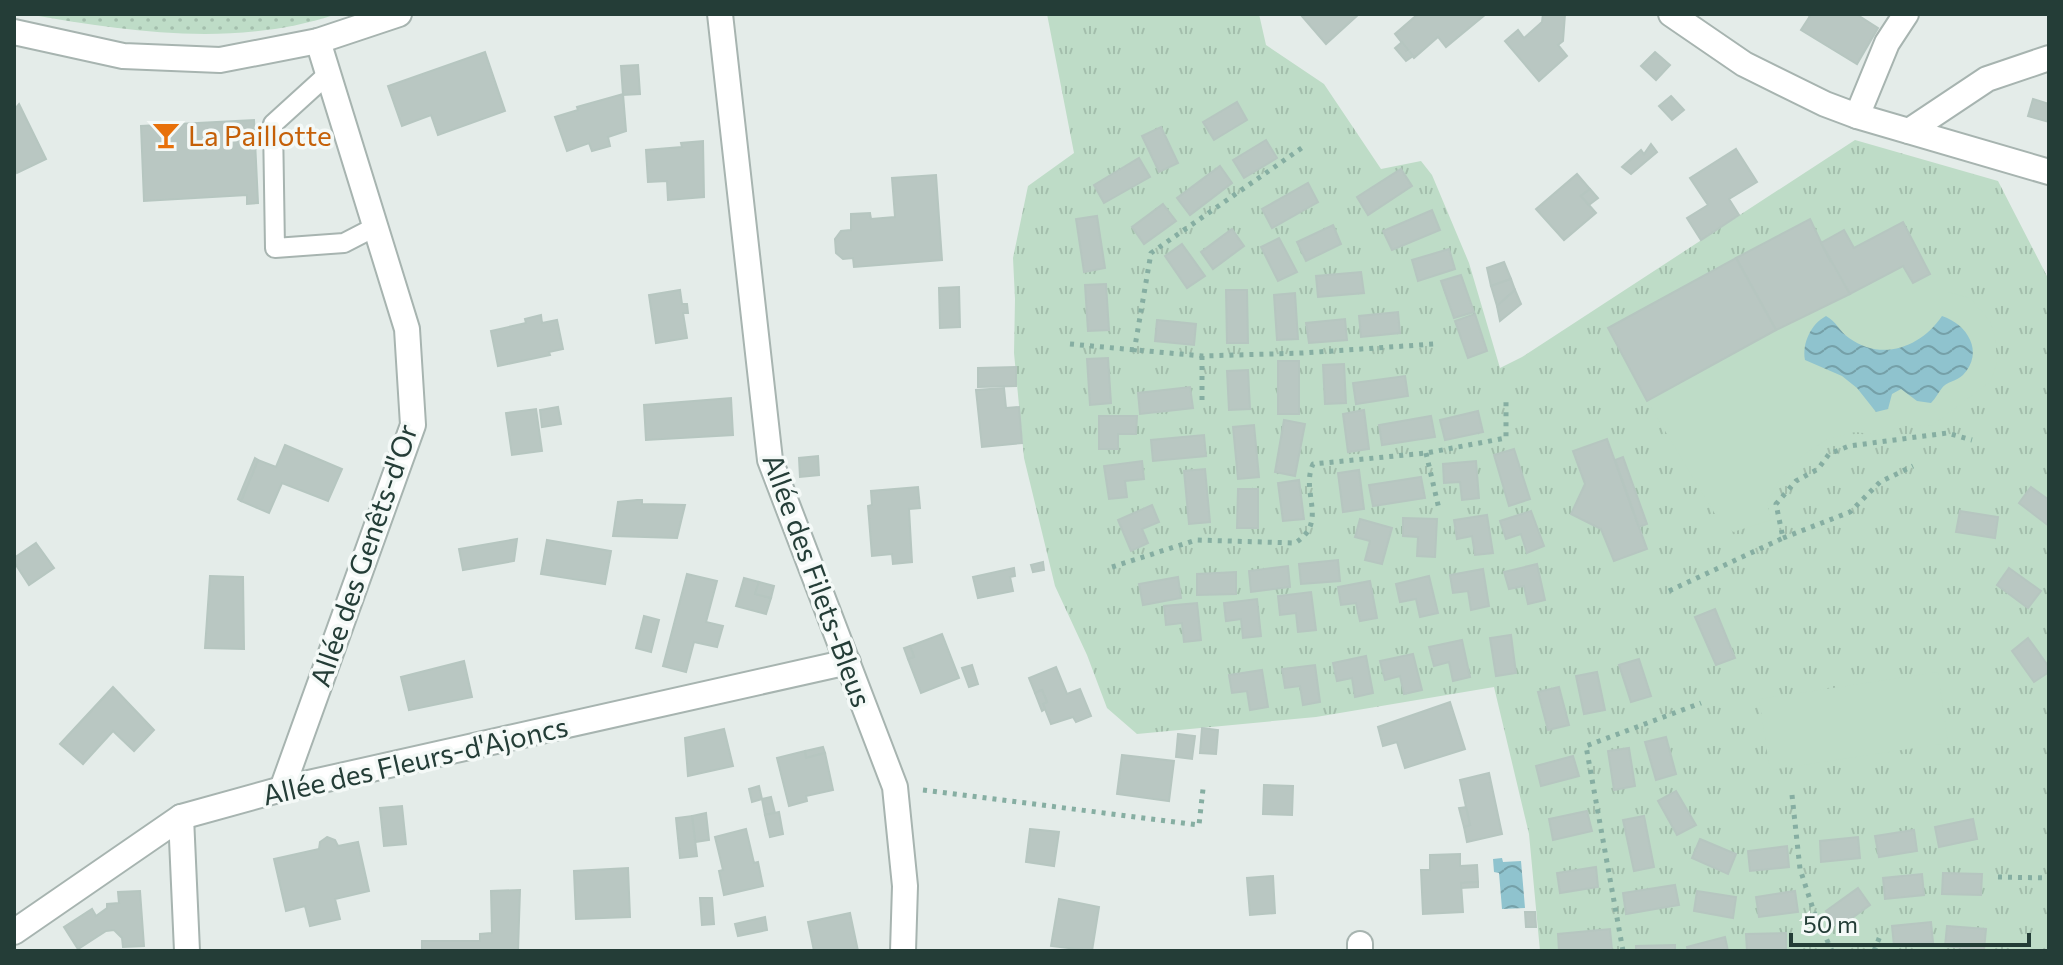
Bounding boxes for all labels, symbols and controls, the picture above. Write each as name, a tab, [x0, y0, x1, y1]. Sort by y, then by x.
place label: La Paillotte	[188, 118, 332, 152]
bar icon: La Paillotte	[151, 120, 181, 150]
street label: Allée des Genêts-d'Or	[302, 419, 424, 691]
street label: Allée des Filets-Bleus	[756, 449, 880, 711]
street label: Allée des Fleurs-d'Ajoncs	[259, 708, 571, 812]
scale bar	[1791, 897, 2029, 947]
text: 50 m	[1803, 909, 1858, 938]

